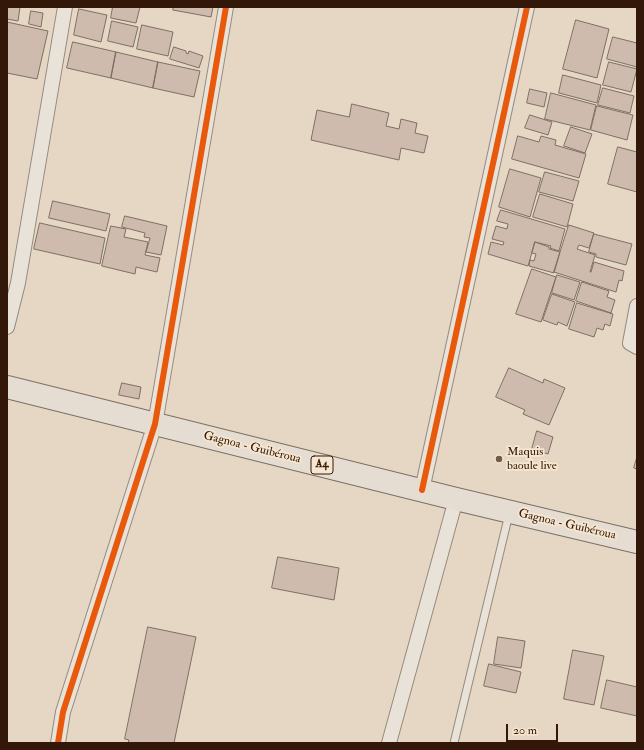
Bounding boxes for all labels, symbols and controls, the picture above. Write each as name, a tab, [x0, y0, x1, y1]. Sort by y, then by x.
street label: Gagnoa - Guibéroua	[202, 429, 302, 467]
place label: Maquis baoule live	[507, 445, 557, 473]
marker: Maquis baoule live	[494, 454, 504, 464]
road number: A4	[311, 456, 333, 474]
street label: Gagnoa - Guibéroua	[517, 507, 617, 543]
scale bar	[508, 716, 560, 742]
text: 20 m	[513, 723, 537, 738]

